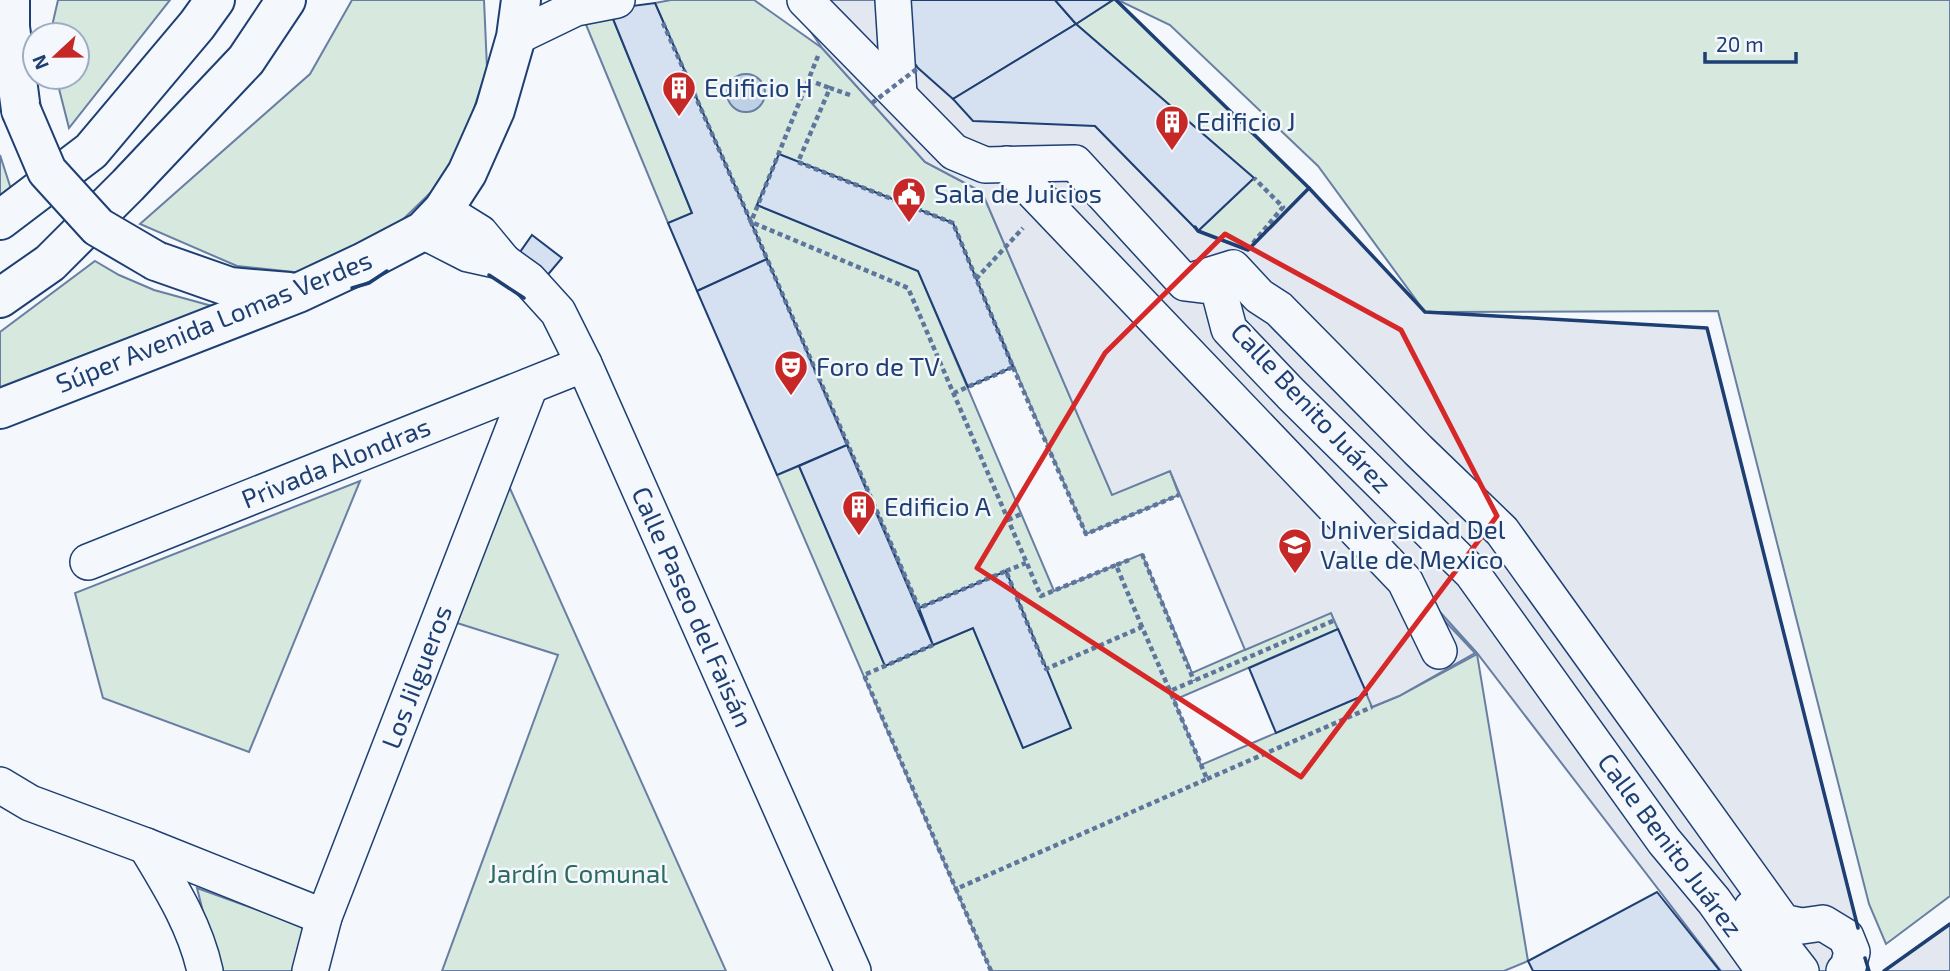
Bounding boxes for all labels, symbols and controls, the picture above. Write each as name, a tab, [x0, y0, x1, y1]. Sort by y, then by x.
north arrow	[21, 21, 91, 91]
scale bar	[1705, 21, 1796, 65]
text: 20 m	[1716, 31, 1764, 56]
text: N	[27, 52, 53, 73]
building icon: Edificio H	[660, 69, 698, 118]
place label: Edificio H	[704, 71, 813, 102]
building icon: Edificio J	[1153, 103, 1191, 152]
place label: Edificio J	[1196, 105, 1296, 136]
public building icon: Sala de Juicios	[890, 175, 928, 224]
place label: Sala de Juicios	[934, 177, 1102, 208]
street label: Súper Avenida Lomas Verdes	[51, 243, 376, 398]
street label: Calle Benito Juárez	[1225, 316, 1399, 498]
theatre icon: Foro de TV	[772, 348, 810, 397]
place label: Foro de TV	[816, 350, 940, 381]
street label: Privada Alondras	[236, 410, 434, 514]
street label: Calle Paseo del Faisán	[626, 481, 760, 731]
building icon: Edificio A	[840, 488, 878, 537]
place label: Edificio A	[884, 490, 991, 521]
place label: Universidad Del Valle de Mexico	[1320, 513, 1506, 574]
school or university icon: Universidad Del Valle de Mexico	[1276, 526, 1314, 575]
street label: Los Jilgueros	[374, 600, 457, 752]
street label: Calle Benito Juárez	[1592, 746, 1750, 942]
park label: Jardín Comunal	[488, 857, 668, 888]

